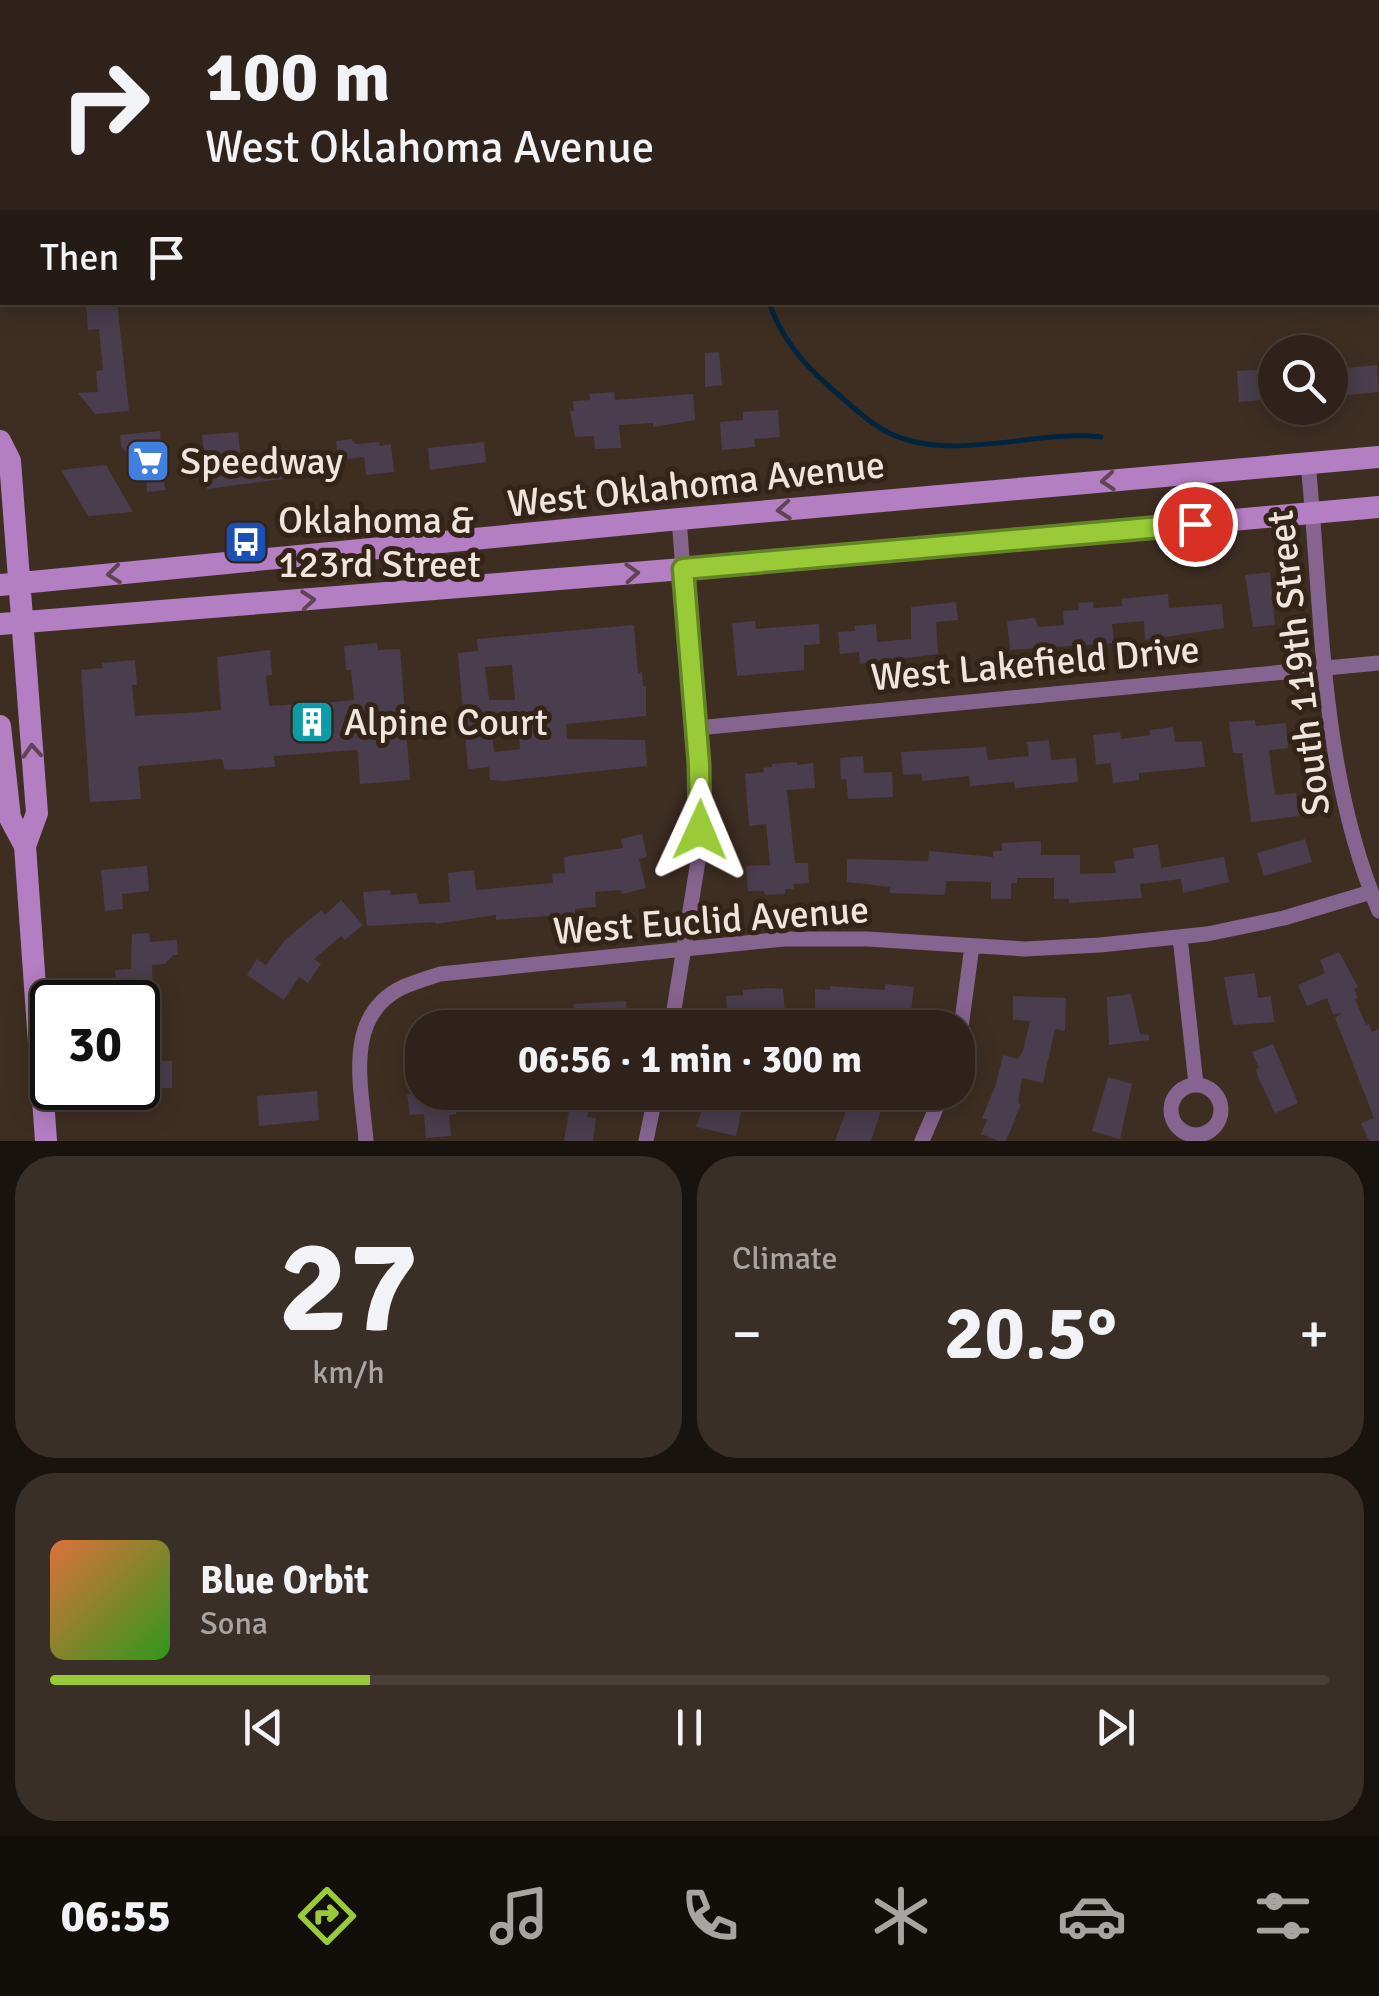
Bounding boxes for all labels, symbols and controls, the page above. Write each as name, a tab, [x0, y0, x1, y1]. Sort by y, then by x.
text: 100 m	[205, 34, 390, 120]
icon: right	[40, 40, 170, 170]
text: West Oklahoma Avenue	[205, 120, 654, 175]
icon: arrive	[139, 230, 194, 285]
text: Then	[40, 234, 119, 281]
map controls	[1258, 335, 1348, 425]
button: search	[1258, 335, 1348, 425]
supermarket icon: Speedway	[125, 438, 171, 484]
place label: Speedway	[180, 438, 343, 485]
street label: West Oklahoma Avenue	[505, 441, 887, 528]
one-way arrow	[1099, 470, 1115, 491]
pin	[1153, 482, 1238, 567]
place label: Oklahoma & 123rd Street	[278, 497, 481, 588]
icon: arrive	[1168, 497, 1223, 552]
one-way arrow	[775, 498, 791, 520]
street label: South 119th Street	[1256, 508, 1341, 818]
bus stop icon: Oklahoma & 123rd Street	[223, 519, 269, 565]
one-way arrow	[106, 562, 122, 584]
one-way arrow	[624, 563, 640, 584]
one-way arrow	[300, 589, 316, 611]
street label: West Lakefield Drive	[869, 626, 1201, 701]
building icon: Alpine Court	[289, 699, 335, 745]
place label: Alpine Court	[344, 699, 548, 746]
one-way arrow	[22, 743, 44, 759]
position arrow	[648, 778, 752, 882]
street label: West Euclid Avenue	[552, 886, 870, 955]
speed limit sign: 30	[30, 980, 160, 1110]
text: 06:56 · 1 min · 300 m	[518, 1036, 862, 1083]
text: 27	[278, 1208, 419, 1368]
text: Climate	[732, 1239, 838, 1278]
text: 20.5°	[944, 1287, 1117, 1380]
text: −	[732, 1300, 762, 1368]
text: +	[1299, 1300, 1329, 1368]
text: km/h	[312, 1353, 385, 1392]
text: Blue Orbit	[200, 1557, 369, 1604]
text: Sona	[200, 1604, 268, 1643]
icon: previous	[236, 1700, 291, 1755]
icon: pause	[662, 1700, 717, 1755]
icon: next	[1088, 1700, 1143, 1755]
icon: directions	[292, 1881, 362, 1951]
icon: music	[484, 1881, 554, 1951]
icon: phone	[675, 1881, 745, 1951]
icon: climate	[866, 1881, 936, 1951]
icon: car	[1057, 1881, 1127, 1951]
icon: filters	[1248, 1881, 1318, 1951]
text: 06:55	[61, 1889, 171, 1944]

